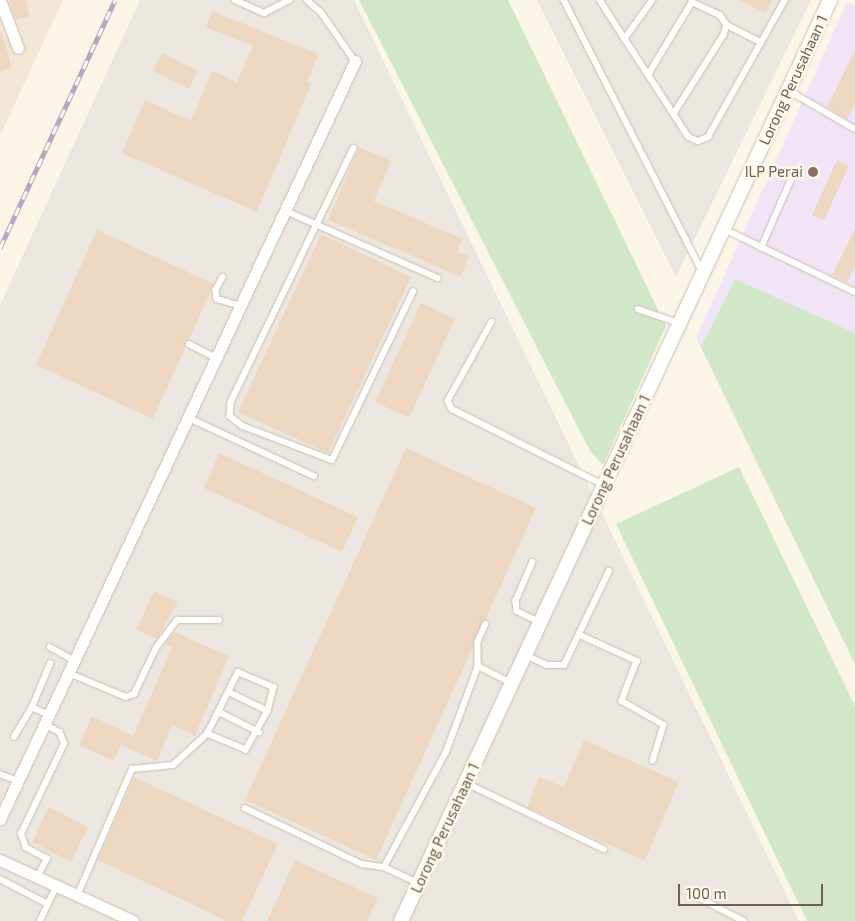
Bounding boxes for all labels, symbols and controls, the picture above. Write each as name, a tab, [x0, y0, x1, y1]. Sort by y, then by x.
street label: Lorong Perusahaan 1	[755, 12, 831, 148]
place label: ILP Perai	[744, 163, 803, 181]
marker: ILP Perai	[807, 166, 819, 178]
street label: Lorong Perusahaan 1	[578, 392, 654, 528]
street label: Lorong Perusahaan 1	[407, 760, 483, 896]
scale bar	[680, 874, 825, 906]
text: 100 m	[686, 884, 727, 902]

